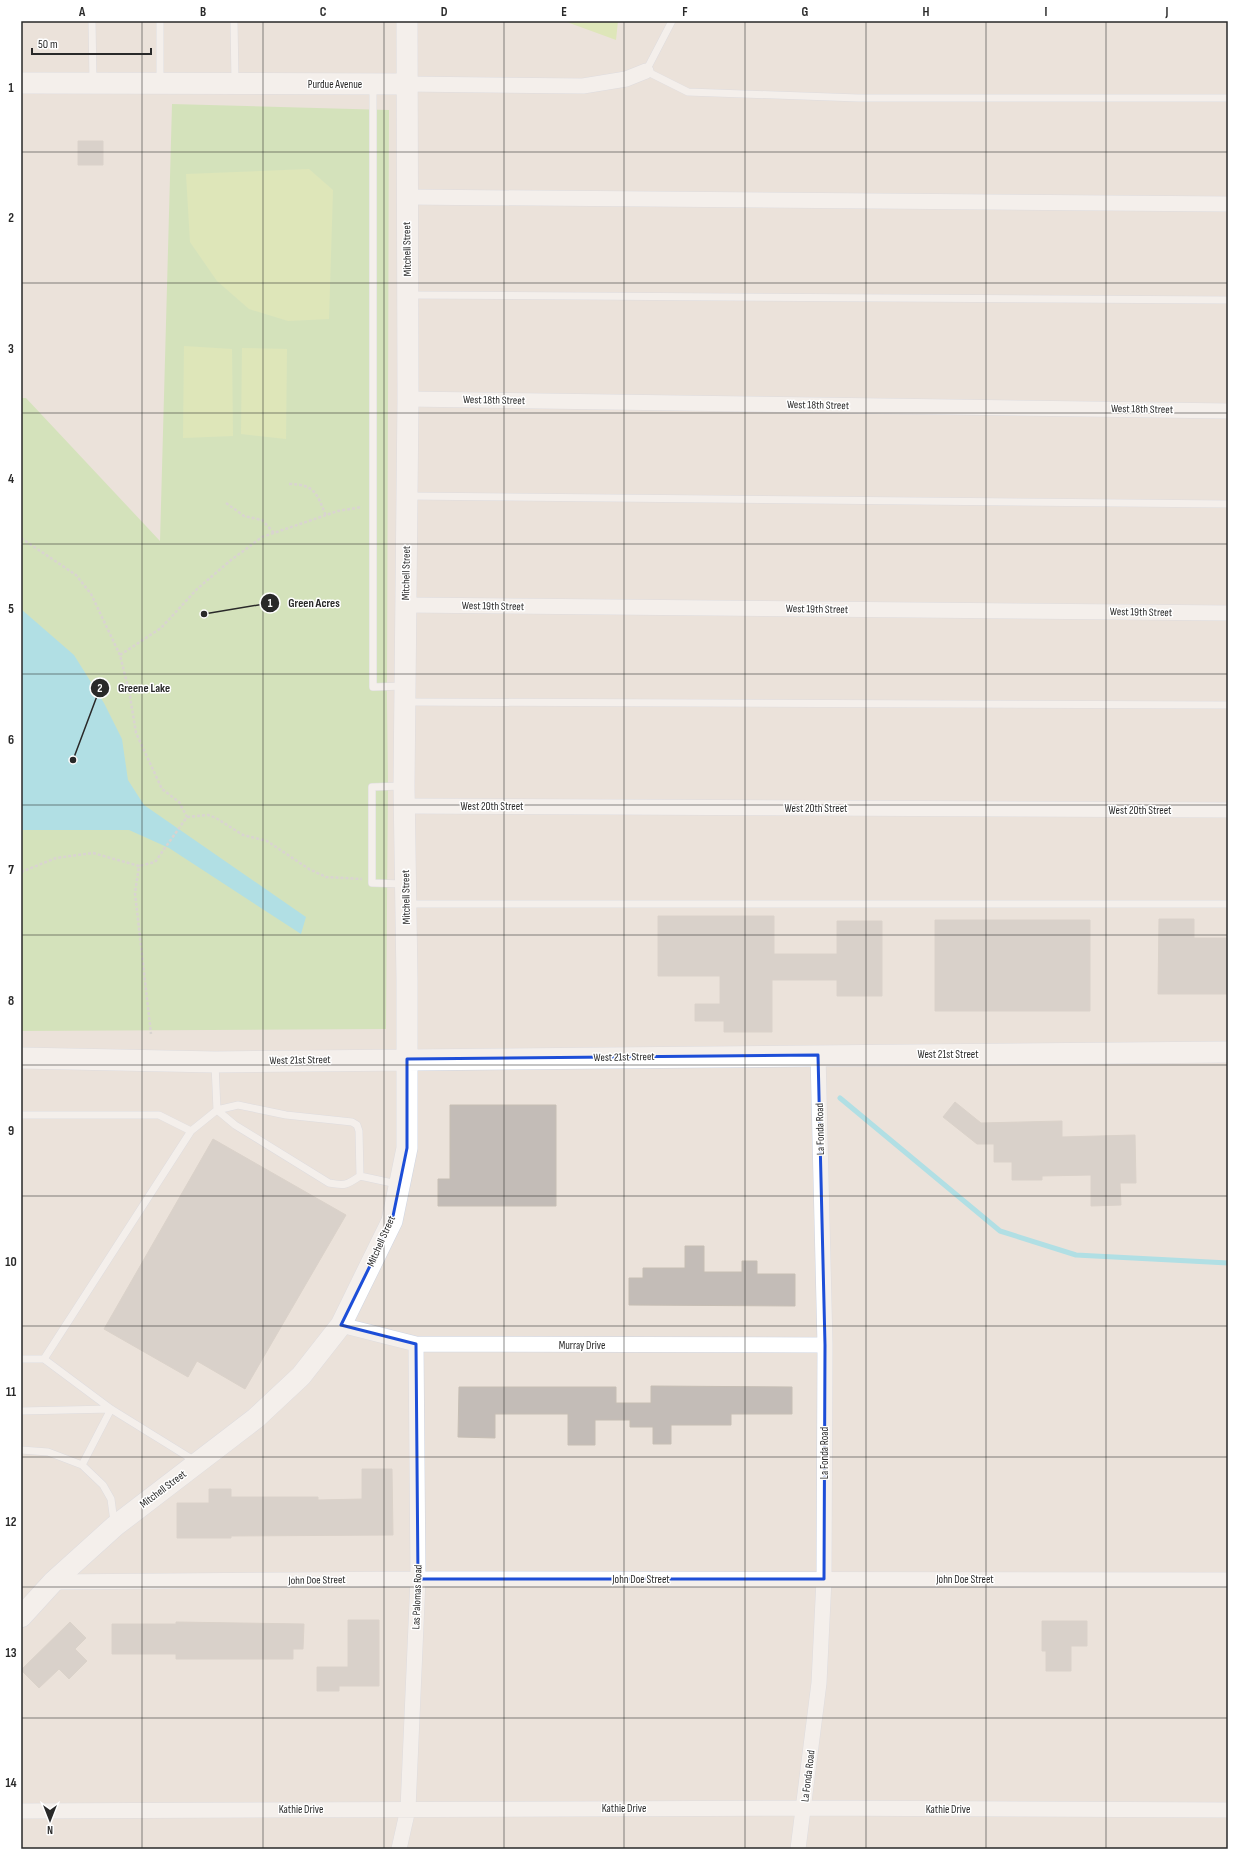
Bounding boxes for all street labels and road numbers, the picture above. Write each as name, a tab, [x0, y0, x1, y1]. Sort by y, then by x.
street label: Purdue Avenue	[308, 78, 362, 91]
street label: Mitchell Street	[400, 221, 414, 276]
street label: West 18th Street	[463, 393, 526, 407]
street label: West 18th Street	[787, 398, 850, 412]
street label: West 18th Street	[1111, 402, 1174, 416]
street label: Mitchell Street	[399, 545, 413, 600]
street label: West 19th Street	[462, 599, 525, 613]
street label: West 19th Street	[786, 602, 849, 616]
street label: West 19th Street	[1110, 605, 1173, 619]
street label: West 20th Street	[461, 800, 524, 813]
street label: West 20th Street	[785, 802, 848, 815]
street label: West 20th Street	[1109, 804, 1172, 817]
street label: Mitchell Street	[399, 869, 413, 924]
street label: West 21st Street	[917, 1048, 979, 1061]
street label: West 21st Street	[593, 1050, 655, 1064]
street label: West 21st Street	[269, 1053, 331, 1067]
street label: La Fonda Road	[813, 1102, 827, 1155]
street label: Mitchell Street	[364, 1213, 398, 1269]
street label: Murray Drive	[559, 1339, 605, 1352]
street label: La Fonda Road	[818, 1426, 831, 1479]
street label: Mitchell Street	[137, 1467, 189, 1511]
street label: Las Palomas Road	[409, 1564, 425, 1630]
street label: John Doe Street	[287, 1573, 346, 1587]
street label: John Doe Street	[611, 1573, 670, 1586]
street label: John Doe Street	[935, 1573, 994, 1586]
street label: La Fonda Road	[798, 1749, 818, 1803]
street label: Kathie Drive	[602, 1802, 646, 1815]
street label: Kathie Drive	[279, 1803, 323, 1816]
street label: Kathie Drive	[926, 1803, 970, 1816]

